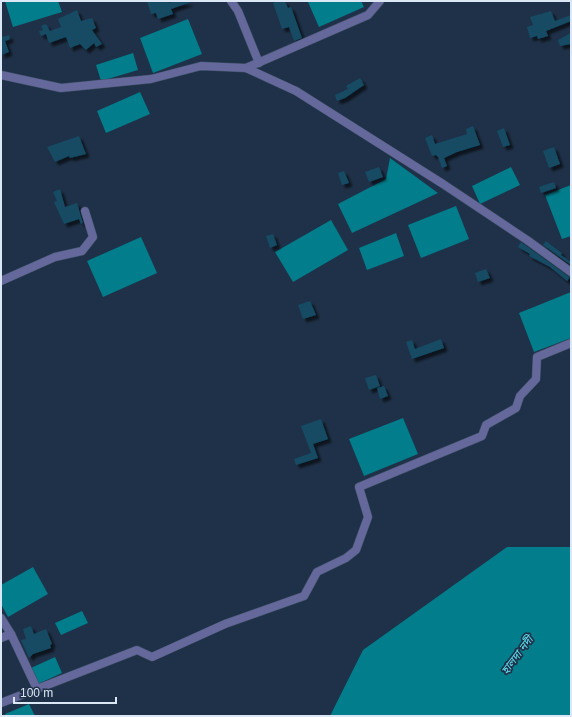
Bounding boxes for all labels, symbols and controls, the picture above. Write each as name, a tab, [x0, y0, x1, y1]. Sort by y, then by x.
water label: হালদা নদী	[499, 632, 536, 676]
scale bar	[14, 679, 116, 705]
text: 100 m	[20, 686, 53, 700]

